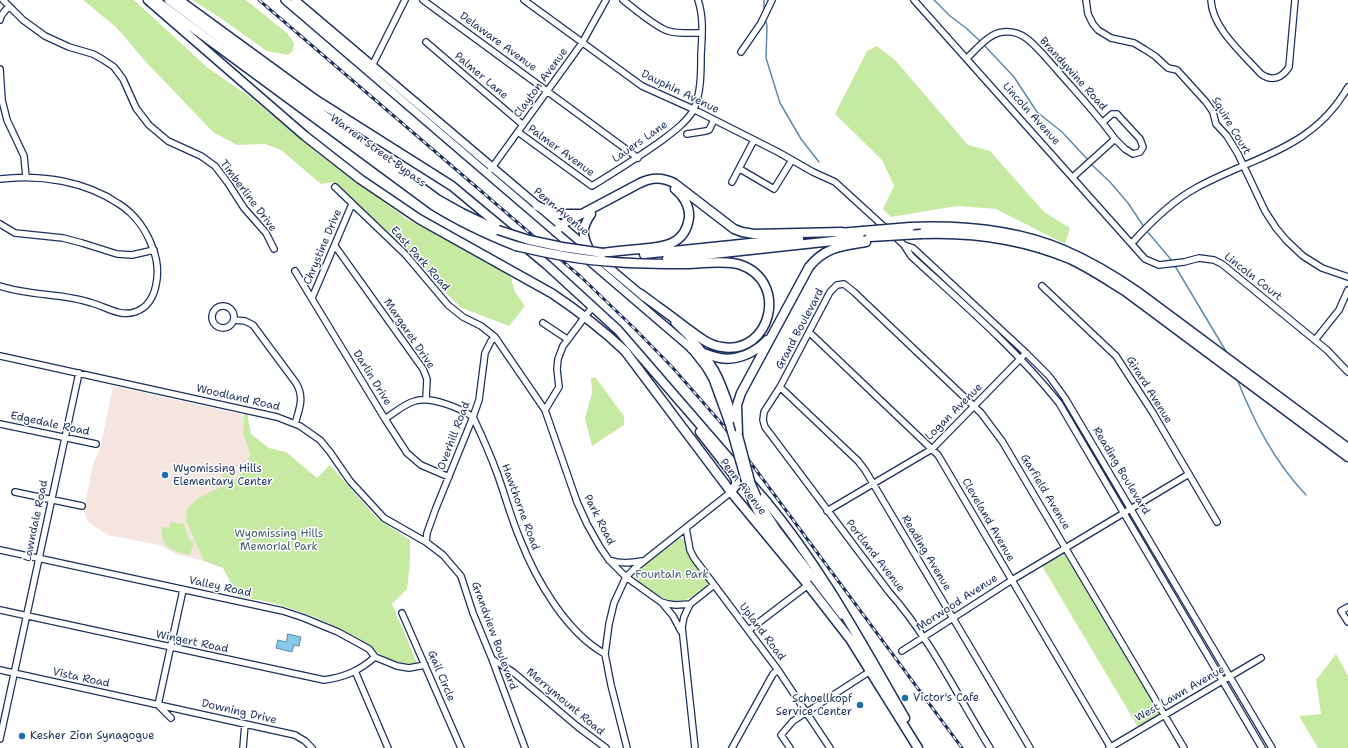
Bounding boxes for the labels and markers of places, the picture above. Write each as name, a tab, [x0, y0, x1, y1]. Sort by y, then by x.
place label: Wyomissing Hills Elementary Center	[173, 462, 272, 488]
marker: Wyomissing Hills Elementary Center	[160, 470, 170, 480]
place label: Victor's Cafe	[913, 691, 979, 705]
place label: Schoellkopf Service Center	[776, 692, 852, 718]
marker: Victor's Cafe	[900, 693, 910, 703]
marker: Schoellkopf Service Center	[855, 700, 865, 710]
place label: Kesher Zion Synagogue	[30, 729, 154, 743]
marker: Kesher Zion Synagogue	[17, 731, 27, 741]

